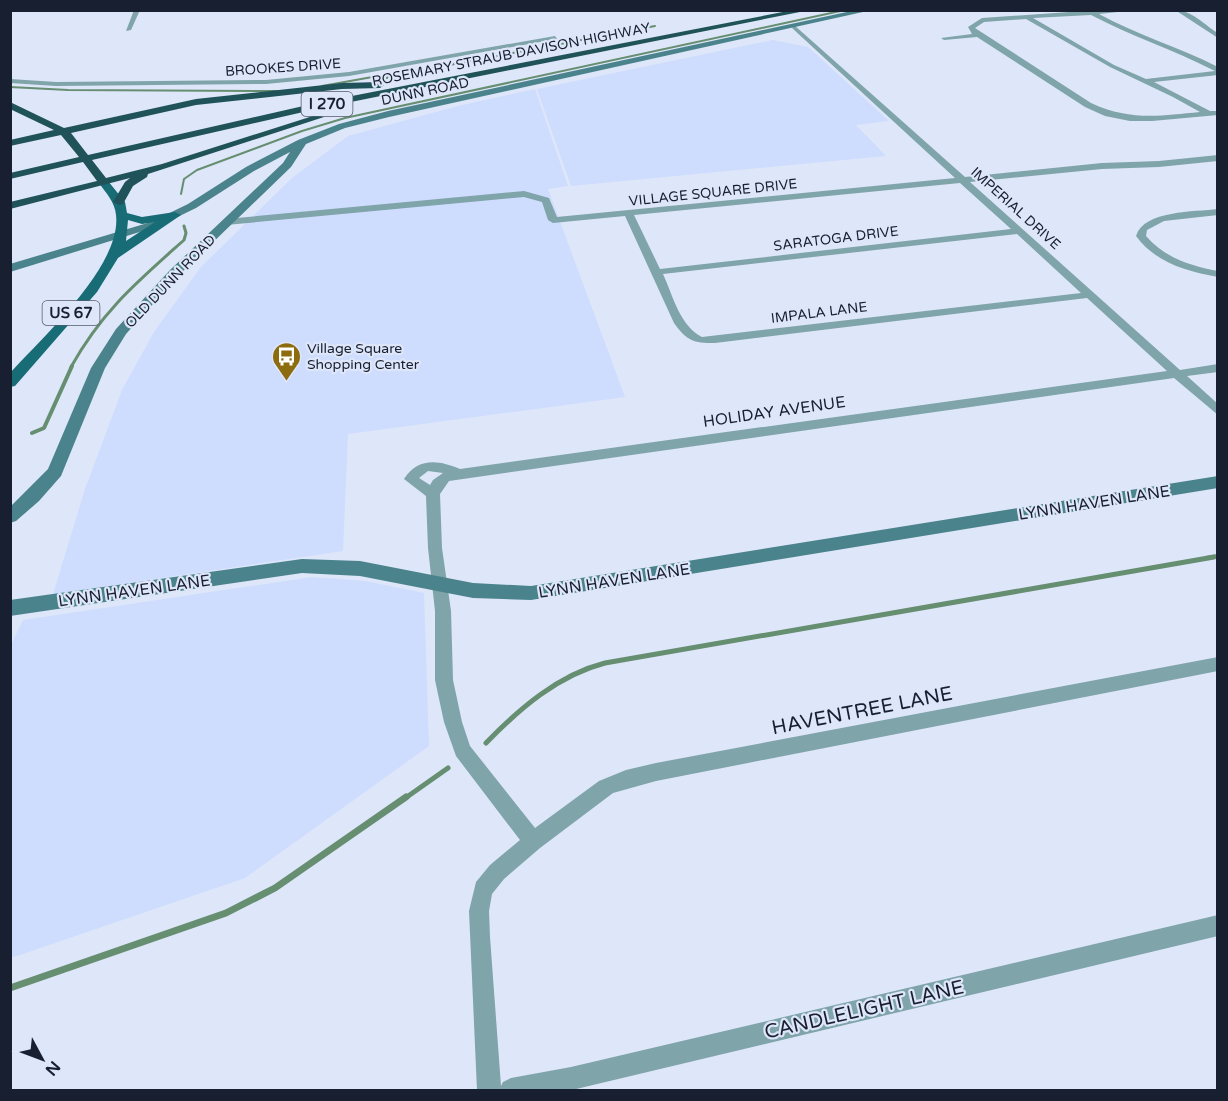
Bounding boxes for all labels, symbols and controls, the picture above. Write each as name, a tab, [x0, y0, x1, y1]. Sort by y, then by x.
street label: ROSEMARY STRAUB DAVISON HIGHWAY	[370, 19, 652, 90]
street label: BROOKES DRIVE	[225, 55, 342, 80]
street label: DUNN ROAD	[380, 74, 471, 109]
road number: I 270	[302, 92, 352, 116]
street label: IMPERIAL DRIVE	[967, 164, 1064, 253]
street label: VILLAGE SQUARE DRIVE	[628, 175, 798, 210]
street label: SARATOGA DRIVE	[773, 222, 900, 255]
street label: OLD DUNN ROAD	[122, 231, 219, 331]
street label: IMPALA LANE	[770, 298, 868, 327]
road number: US 67	[42, 301, 100, 325]
bus stop icon: Village Square Shopping Center	[270, 340, 302, 382]
place label: Village Square Shopping Center	[307, 340, 420, 373]
street label: HOLIDAY AVENUE	[702, 392, 847, 432]
street label: LYNN HAVEN LANE	[1017, 481, 1171, 525]
street label: LYNN HAVEN LANE	[537, 559, 691, 603]
street label: LYNN HAVEN LANE	[57, 570, 211, 612]
street label: HAVENTREE LANE	[770, 682, 955, 740]
street label: CANDLELIGHT LANE	[762, 975, 966, 1045]
north arrow	[12, 1029, 72, 1089]
text: N	[41, 1057, 64, 1080]

